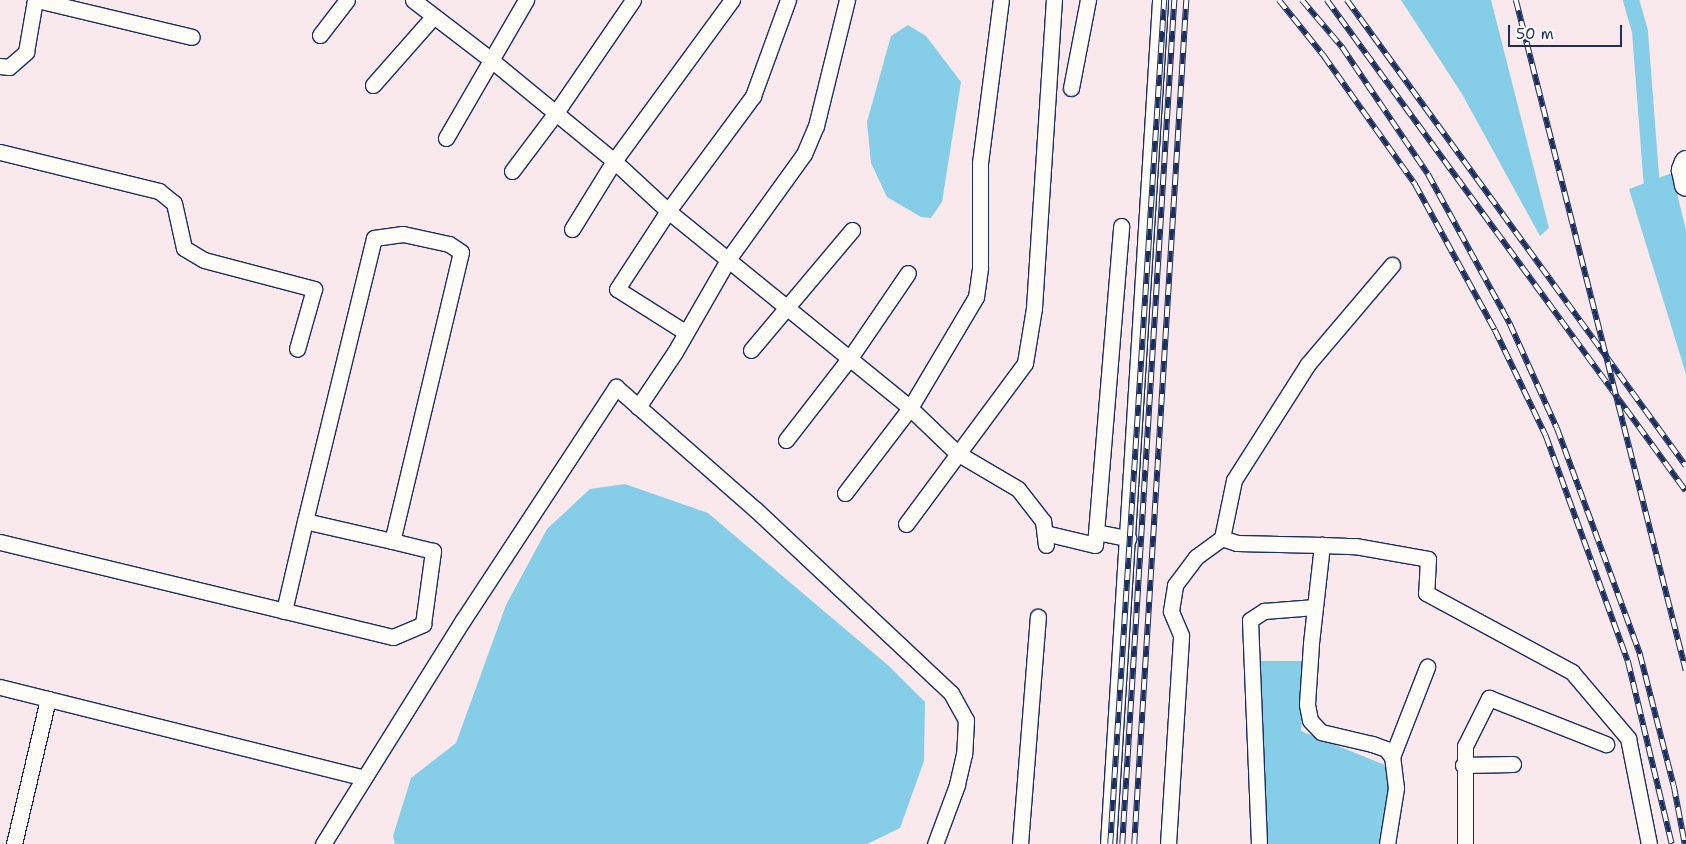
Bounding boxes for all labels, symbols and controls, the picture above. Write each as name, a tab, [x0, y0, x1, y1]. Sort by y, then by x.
scale bar	[1511, 15, 1625, 47]
text: 50 m	[1516, 24, 1554, 44]

